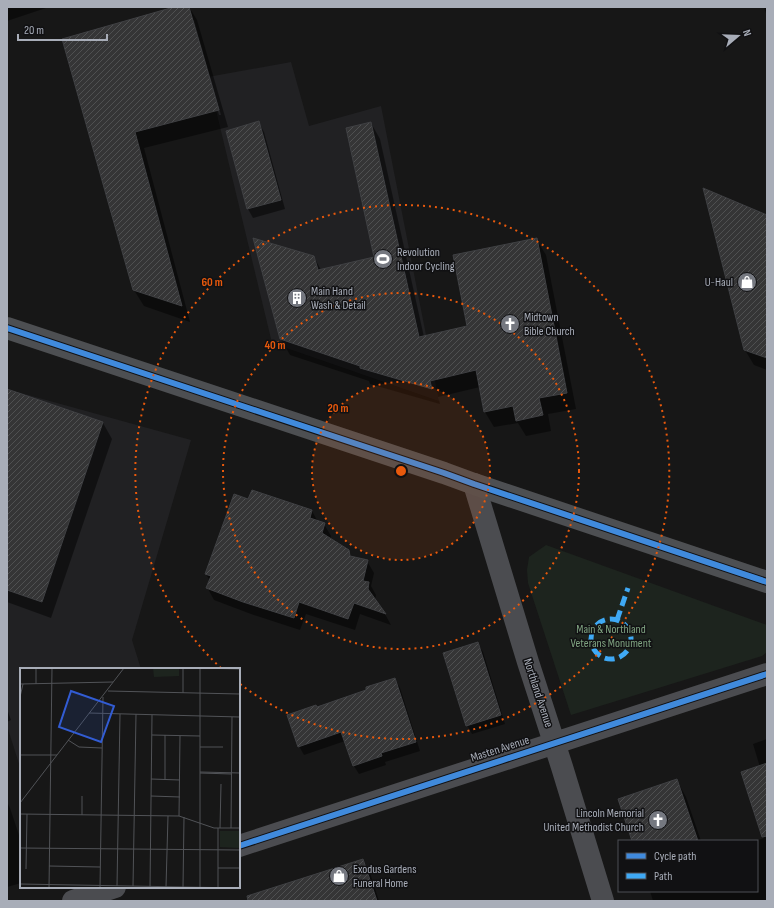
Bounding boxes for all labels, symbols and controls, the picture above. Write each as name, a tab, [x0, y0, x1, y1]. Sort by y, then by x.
scale bar	[18, 16, 107, 42]
north arrow	[718, 16, 758, 56]
text: 20 m	[24, 23, 44, 38]
text: N	[740, 28, 754, 38]
place label: Revolution Indoor Cycling	[397, 245, 455, 274]
sports icon: Revolution Indoor Cycling	[372, 248, 394, 270]
shop icon: U-Haul	[736, 271, 758, 293]
text: 60 m	[201, 275, 223, 290]
place label: U-Haul	[705, 275, 733, 290]
place label: Main Hand Wash & Detail	[311, 284, 366, 313]
building icon: Main Hand Wash & Detail	[286, 287, 308, 309]
place label: Midtown Bible Church	[524, 310, 575, 339]
church icon: Midtown Bible Church	[499, 313, 521, 335]
text: 40 m	[264, 338, 286, 353]
text: 20 m	[328, 401, 348, 416]
centre of rings	[394, 464, 408, 478]
park label: Main & Northland Veterans Monument	[570, 622, 652, 651]
street label: Northland Avenue	[520, 657, 556, 730]
inset map	[20, 668, 240, 888]
street label: Masten Avenue	[469, 732, 531, 766]
place label: Lincoln Memorial United Methodist Church	[543, 806, 644, 835]
church icon: Lincoln Memorial United Methodist Church	[647, 809, 669, 831]
legend	[618, 840, 758, 892]
text: Cycle path	[654, 849, 696, 864]
place label: Exodus Gardens Funeral Home	[353, 862, 417, 891]
shop icon: Exodus Gardens Funeral Home	[328, 865, 350, 887]
text: Path	[654, 869, 672, 884]

